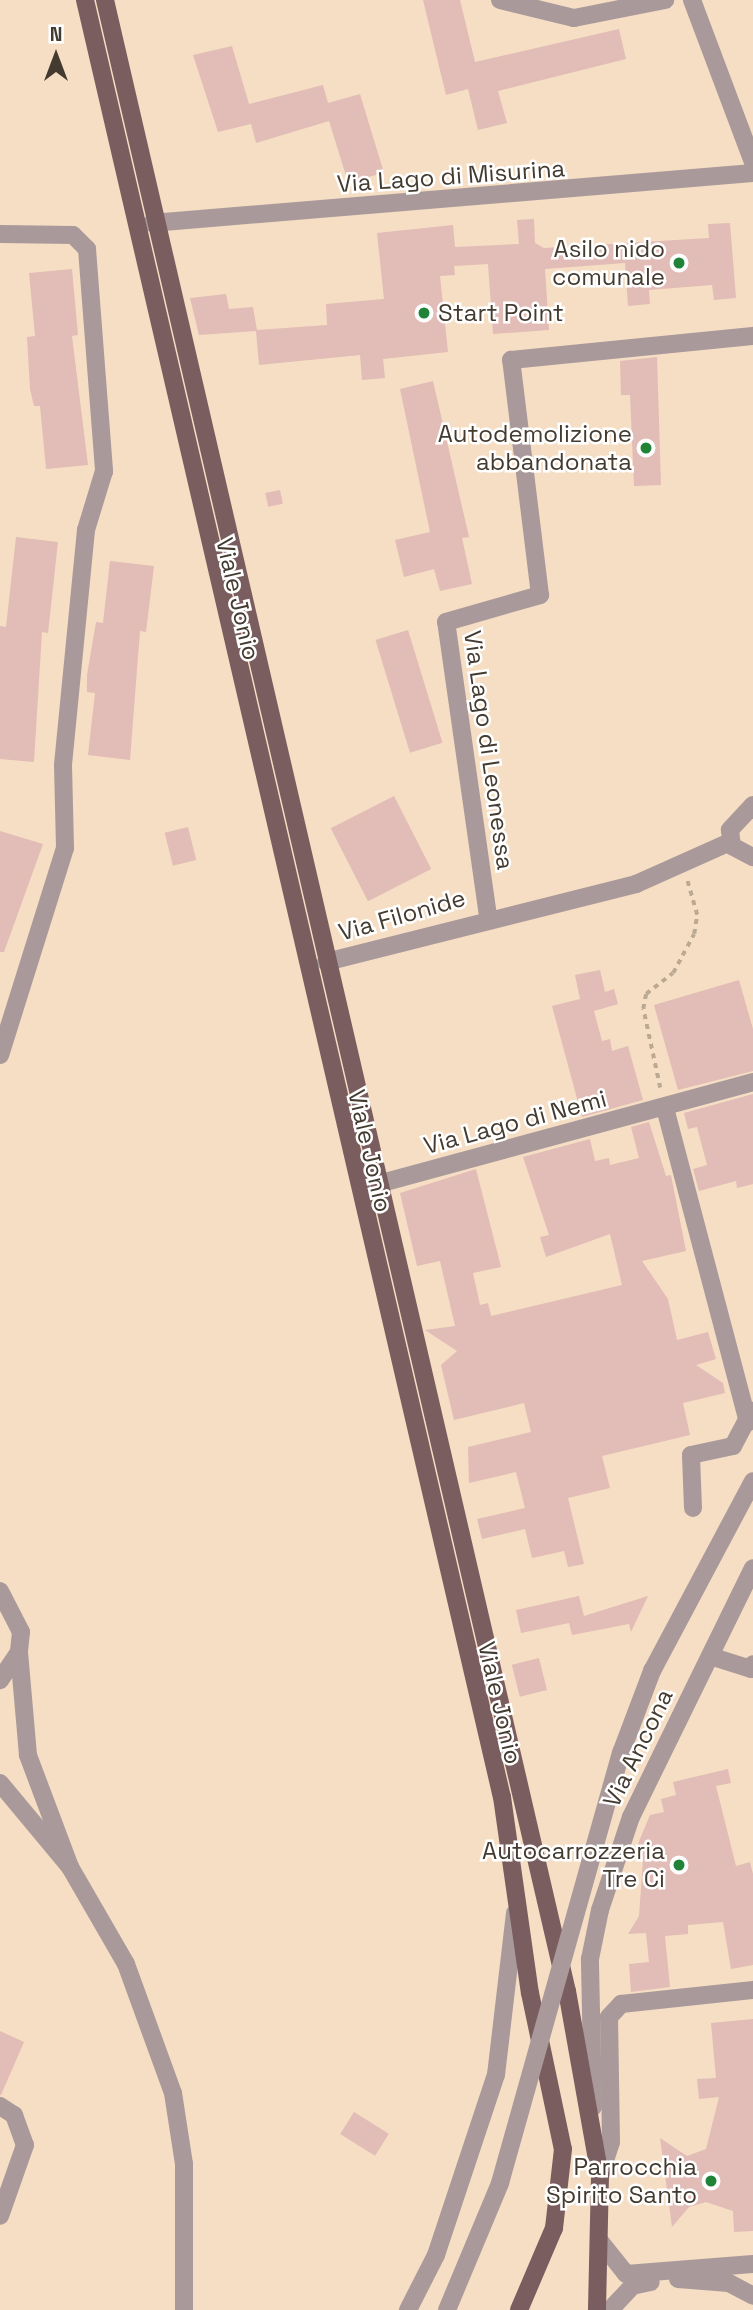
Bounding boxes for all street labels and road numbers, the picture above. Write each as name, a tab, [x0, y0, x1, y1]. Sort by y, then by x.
street label: Via Lago di Misurina	[336, 154, 566, 198]
street label: Viale Jonio	[210, 535, 266, 663]
street label: Via Lago di Leonessa	[458, 629, 520, 871]
street label: Via Filonide	[335, 883, 469, 947]
street label: Via Lago di Nemi	[421, 1084, 609, 1160]
street label: Viale Jonio	[342, 1087, 398, 1215]
street label: Viale Jonio	[472, 1639, 528, 1767]
street label: Via Ancona	[597, 1684, 679, 1812]

